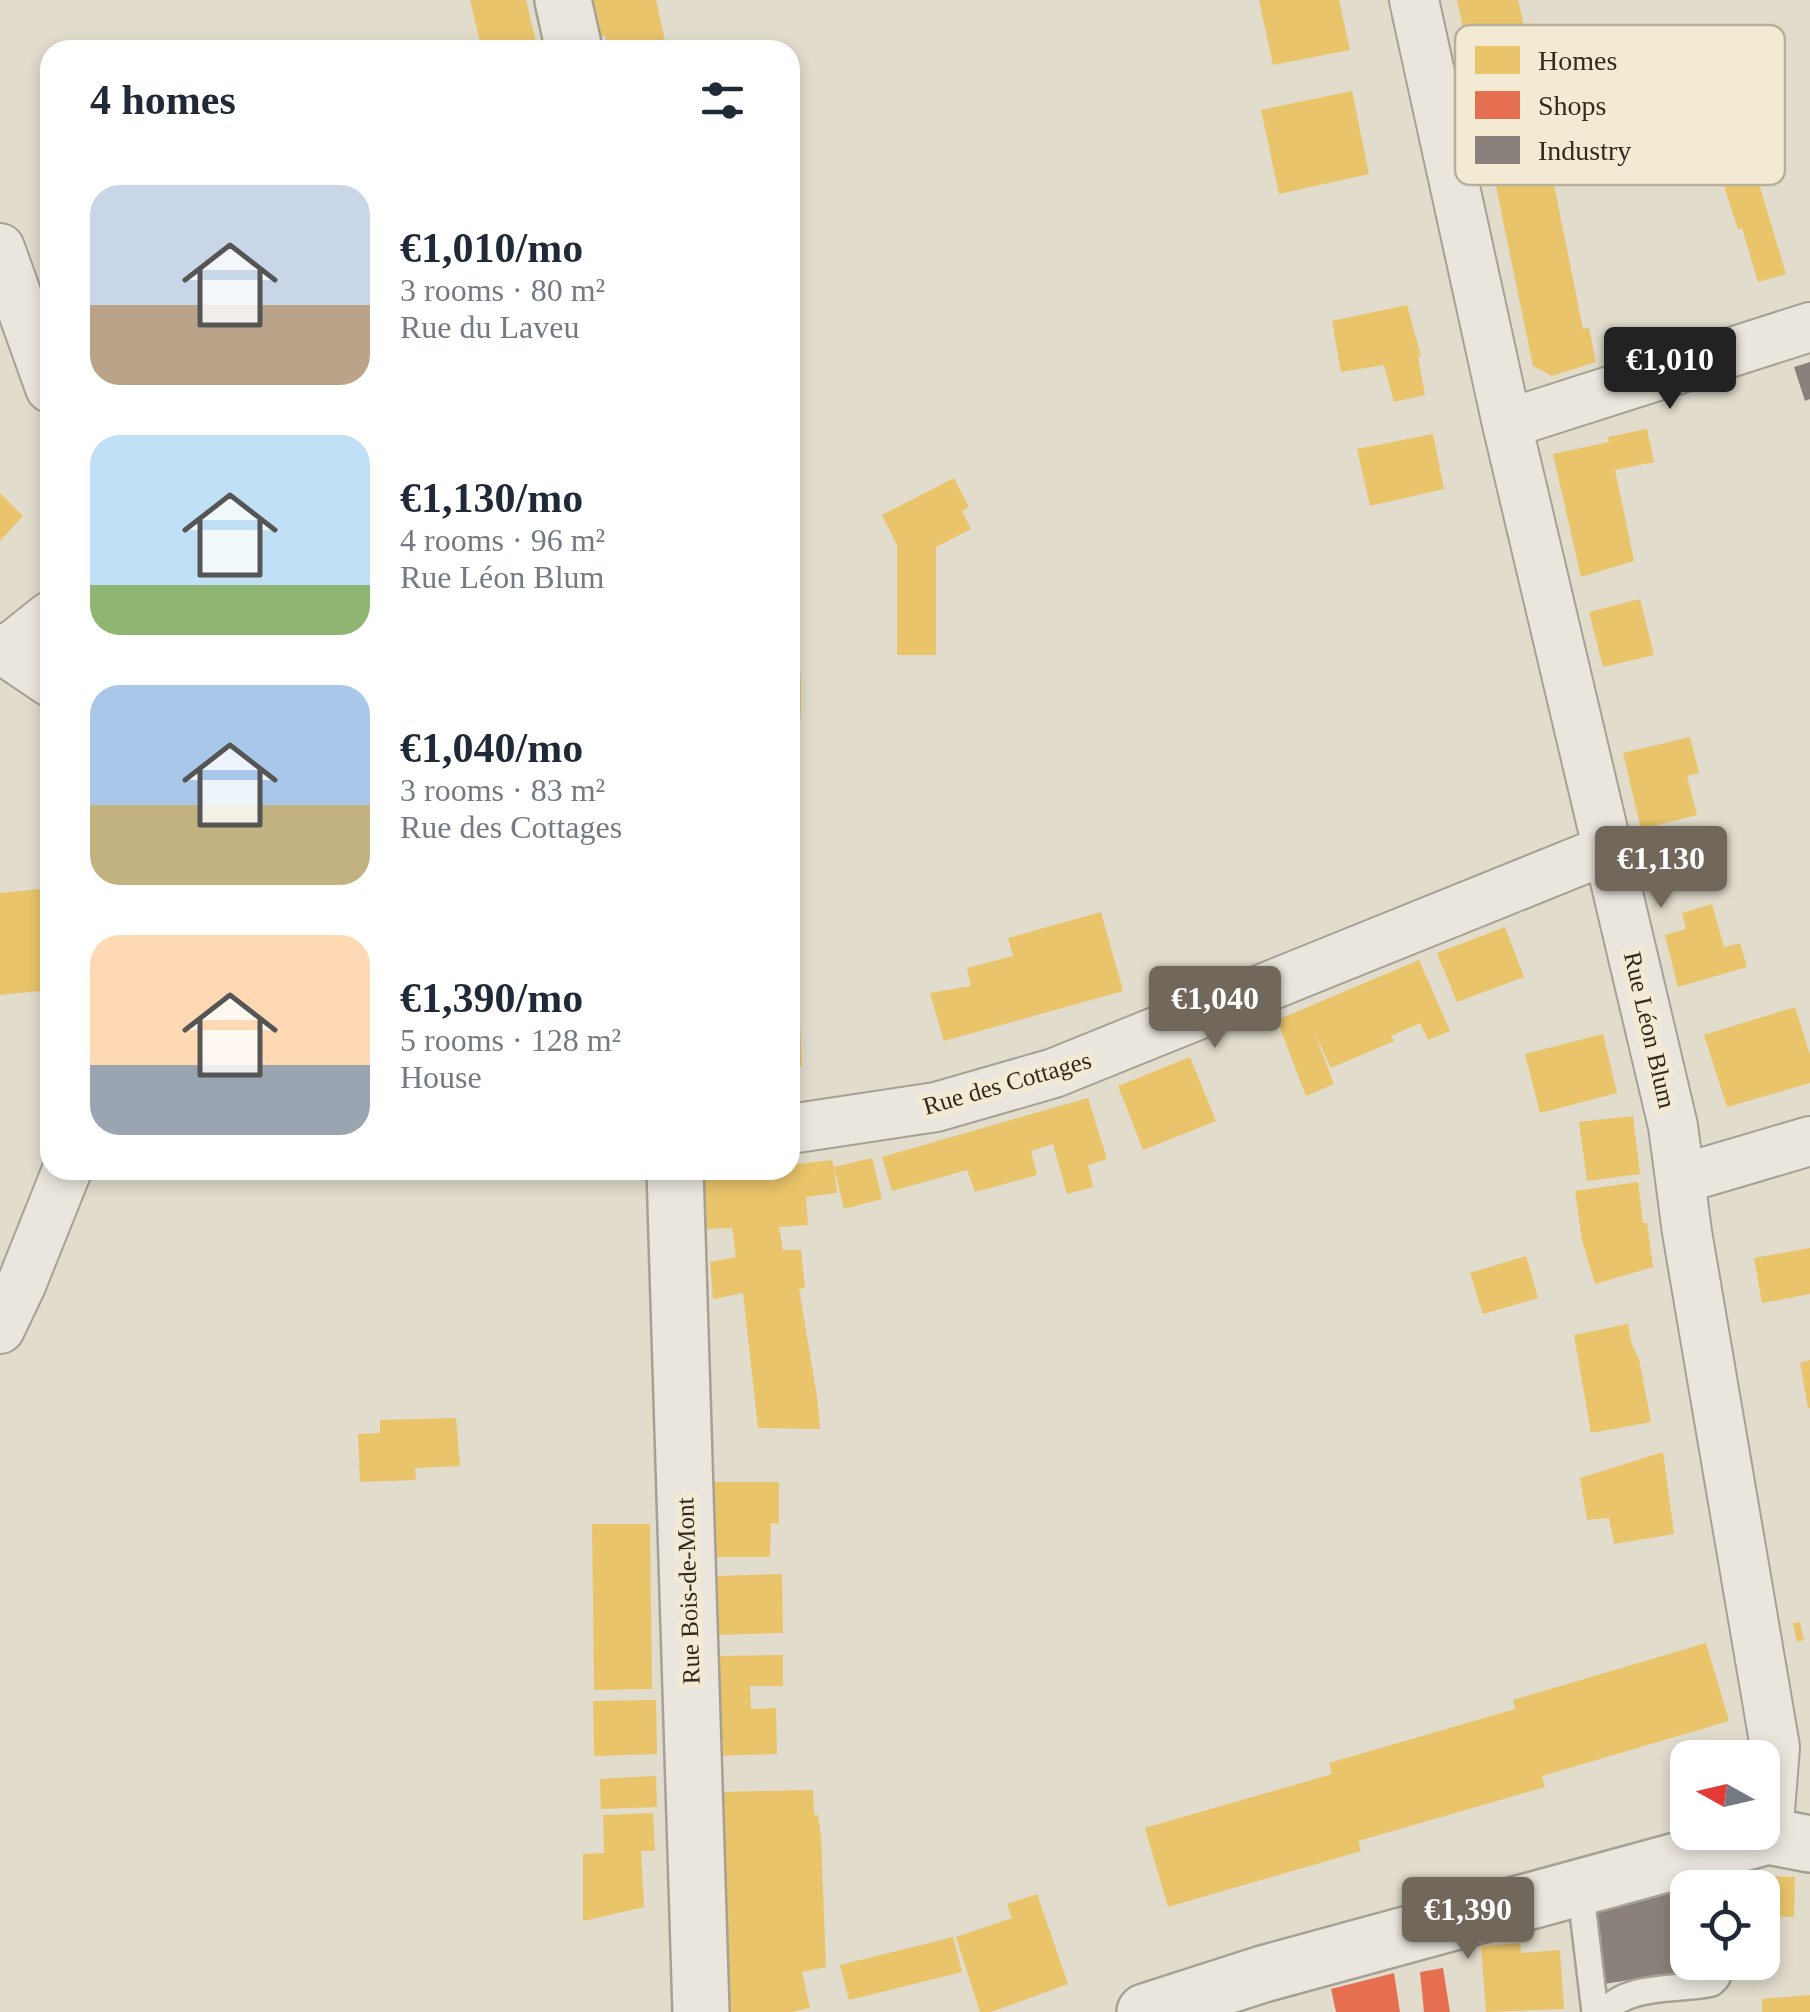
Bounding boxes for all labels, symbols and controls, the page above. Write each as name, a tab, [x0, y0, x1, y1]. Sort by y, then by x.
legend	[1455, 25, 1785, 185]
text: Homes	[1538, 45, 1617, 76]
icon: filters	[695, 73, 750, 128]
text: 4 homes	[90, 77, 236, 123]
text: Shops	[1538, 90, 1606, 121]
text: Industry	[1538, 135, 1631, 166]
icon: home	[170, 225, 290, 345]
text: €1,010/mo	[400, 225, 583, 271]
text: 3 rooms · 80 m²	[400, 272, 605, 308]
text: Rue du Laveu	[400, 309, 580, 345]
pin: €1,010	[1589, 327, 1751, 412]
text: €1,010	[1626, 341, 1714, 377]
icon: home	[170, 475, 290, 595]
text: €1,130/mo	[400, 475, 583, 521]
text: 4 rooms · 96 m²	[400, 522, 605, 558]
text: Rue Léon Blum	[400, 559, 604, 595]
icon: home	[170, 725, 290, 845]
text: €1,040/mo	[400, 725, 583, 771]
text: 3 rooms · 83 m²	[400, 772, 605, 808]
text: Rue des Cottages	[400, 809, 622, 845]
pin: €1,130	[1580, 826, 1742, 911]
text: €1,130	[1617, 840, 1705, 876]
street label: Rue Léon Blum	[1619, 949, 1681, 1111]
pin: €1,040	[1134, 966, 1296, 1051]
icon: home	[170, 975, 290, 1095]
text: €1,390/mo	[400, 975, 583, 1021]
text: €1,040	[1171, 980, 1259, 1016]
text: 5 rooms · 128 m²	[400, 1022, 621, 1058]
street label: Rue des Cottages	[920, 1046, 1094, 1120]
text: House	[400, 1059, 482, 1095]
street label: Rue Bois-de-Mont	[671, 1497, 705, 1685]
north arrow	[1670, 1740, 1780, 1850]
map controls	[1670, 1740, 1780, 1980]
button: locate	[1670, 1870, 1780, 1980]
pin: €1,390	[1387, 1877, 1549, 1962]
text: €1,390	[1424, 1891, 1512, 1927]

